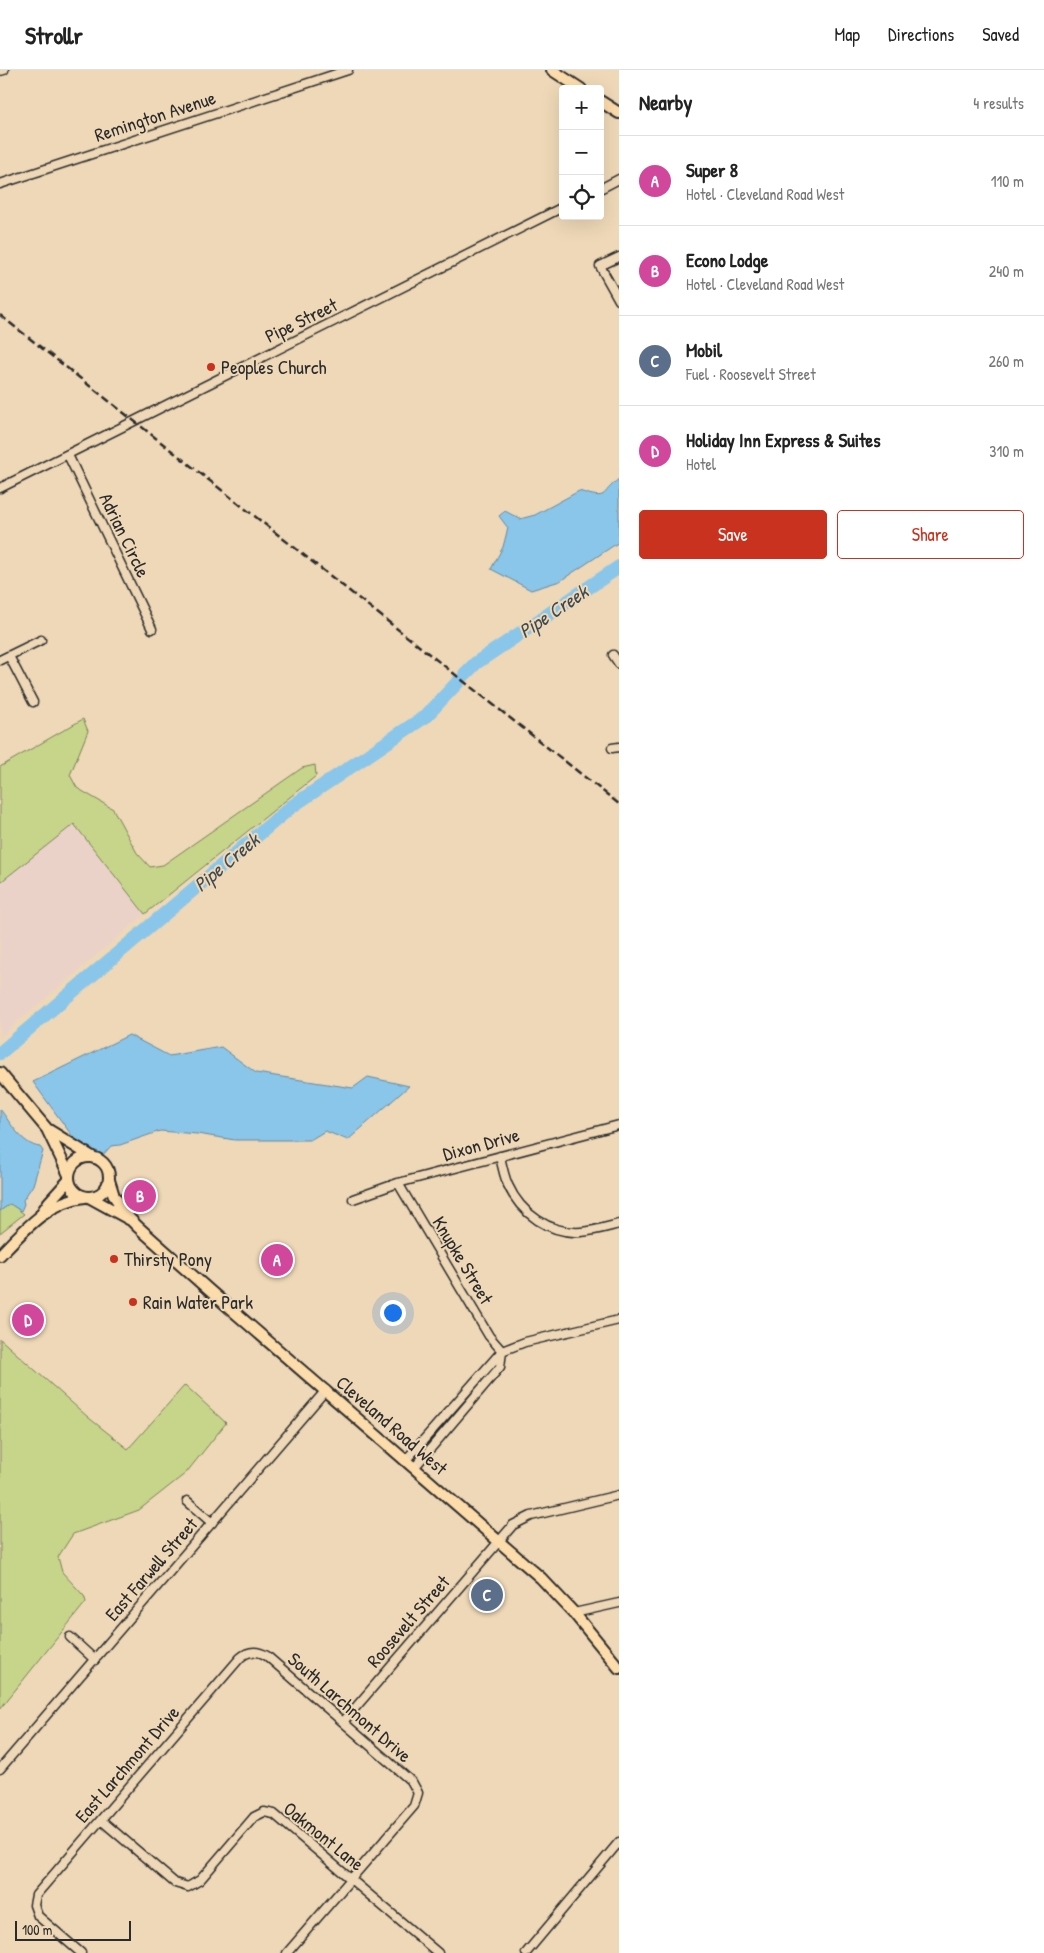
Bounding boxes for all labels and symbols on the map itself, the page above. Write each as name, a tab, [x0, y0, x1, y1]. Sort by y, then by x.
street label: Remington Avenue	[91, 84, 219, 148]
street label: Pipe Street	[260, 291, 342, 349]
place label: Peoples Church	[221, 354, 326, 380]
marker: Peoples Church	[205, 361, 217, 373]
street label: Adrian Circle	[93, 489, 157, 582]
water label: Pipe Creek	[513, 577, 595, 645]
water label: Pipe Creek	[187, 825, 267, 898]
street label: Dixon Drive	[440, 1121, 523, 1167]
pin: B	[124, 1177, 156, 1215]
street label: Knupke Street	[427, 1211, 500, 1309]
pin: A	[261, 1241, 293, 1279]
place label: Thirsty Pony	[124, 1246, 212, 1272]
marker: Thirsty Pony	[108, 1253, 120, 1265]
place label: Rain Water Park	[143, 1289, 253, 1315]
marker: Rain Water Park	[127, 1296, 139, 1308]
your location	[380, 1300, 406, 1326]
pin: D	[12, 1301, 44, 1339]
street label: Cleveland Road West	[331, 1369, 454, 1481]
street label: East Farwell Street	[99, 1511, 203, 1626]
street label: Roosevelt Street	[361, 1569, 456, 1673]
pin: C	[471, 1576, 503, 1614]
street label: South Larchmont Drive	[283, 1646, 418, 1768]
street label: East Larchmont Drive	[69, 1700, 185, 1828]
street label: Oakmont Lane	[278, 1795, 370, 1877]
scale bar	[15, 1918, 131, 1941]

